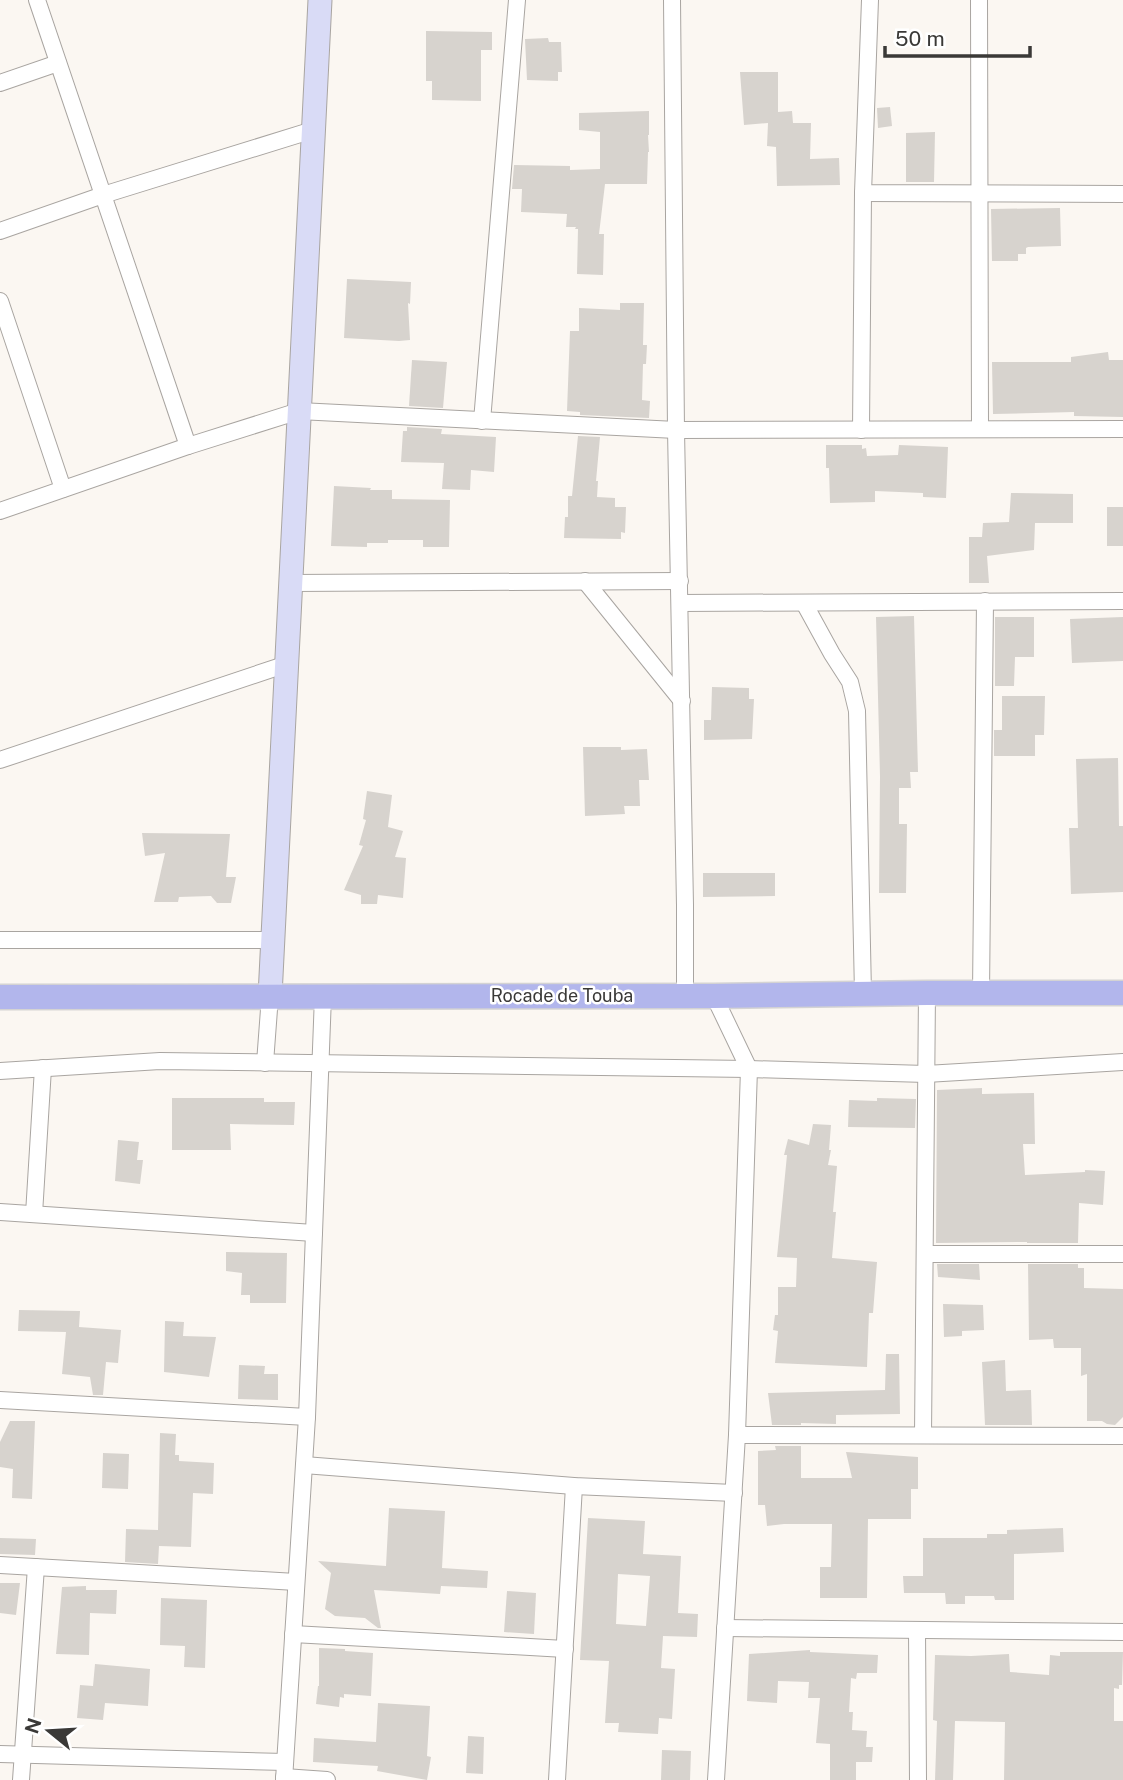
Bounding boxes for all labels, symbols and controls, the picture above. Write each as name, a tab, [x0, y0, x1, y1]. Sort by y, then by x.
scale bar	[885, 14, 1030, 58]
text: 50 m	[895, 26, 945, 51]
street label: Rocade de Touba	[491, 985, 633, 1006]
north arrow	[14, 1696, 84, 1766]
text: N	[20, 1715, 46, 1736]

